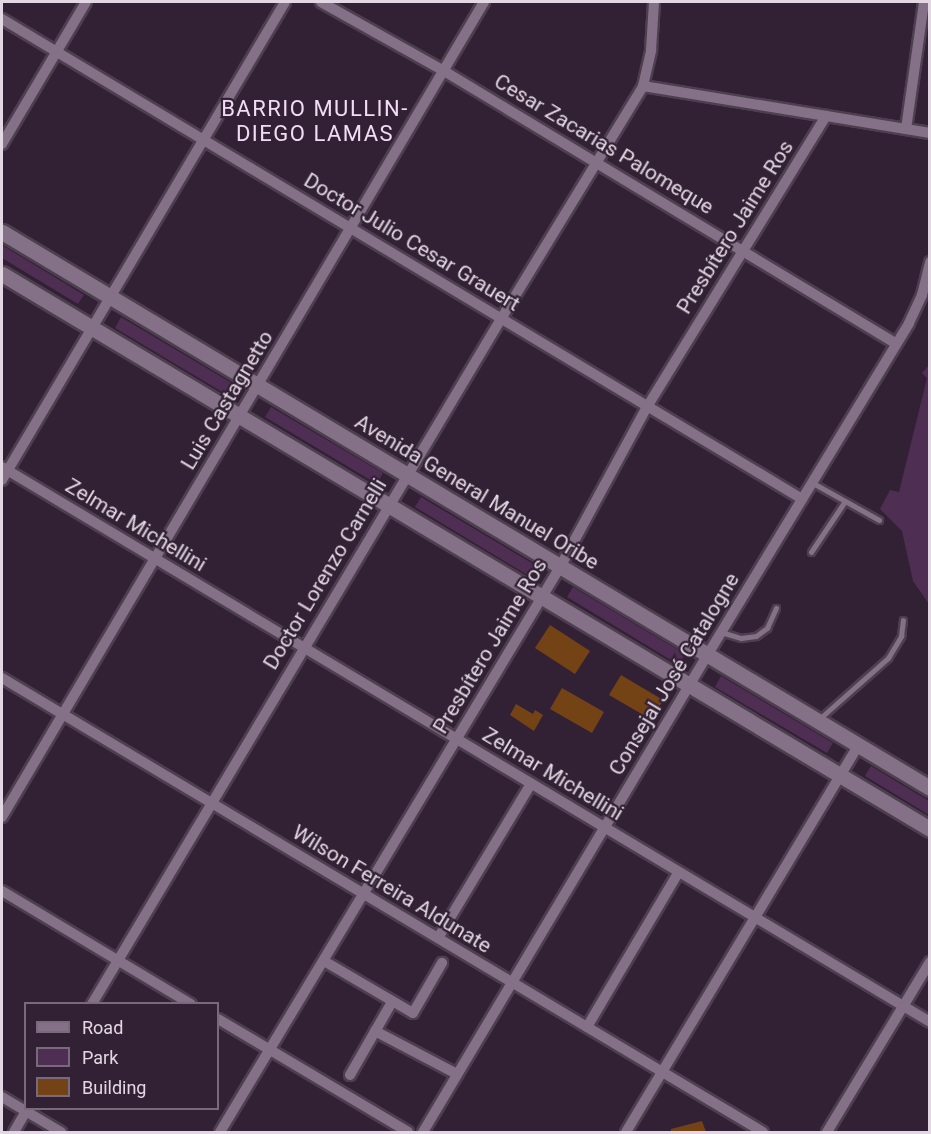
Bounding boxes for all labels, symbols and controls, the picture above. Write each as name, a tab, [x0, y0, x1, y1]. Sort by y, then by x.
street label: Cesar Zacarias Palomeque	[490, 68, 718, 220]
district label: BARRIO MULLIN- DIEGO LAMAS	[221, 95, 409, 146]
street label: Presbítero Jaime Ros	[671, 136, 799, 318]
street label: Doctor Julio Cesar Grauert	[300, 168, 524, 316]
street label: Luis Castagnetto	[176, 326, 278, 474]
street label: Avenida General Manuel Oribe	[350, 409, 604, 575]
street label: Zelmar Michellini	[61, 473, 211, 577]
street label: Doctor Lorenzo Carnelli	[258, 474, 392, 674]
street label: Presbítero Jaime Ros	[428, 554, 552, 738]
street label: Consejal José Catalogne	[604, 568, 744, 780]
street label: Zelmar Michellini	[478, 722, 628, 826]
street label: Wilson Ferreira Aldunate	[288, 820, 496, 958]
legend	[24, 1002, 219, 1110]
text: Road	[82, 1017, 123, 1038]
text: Park	[82, 1047, 118, 1068]
text: Building	[82, 1077, 146, 1098]

